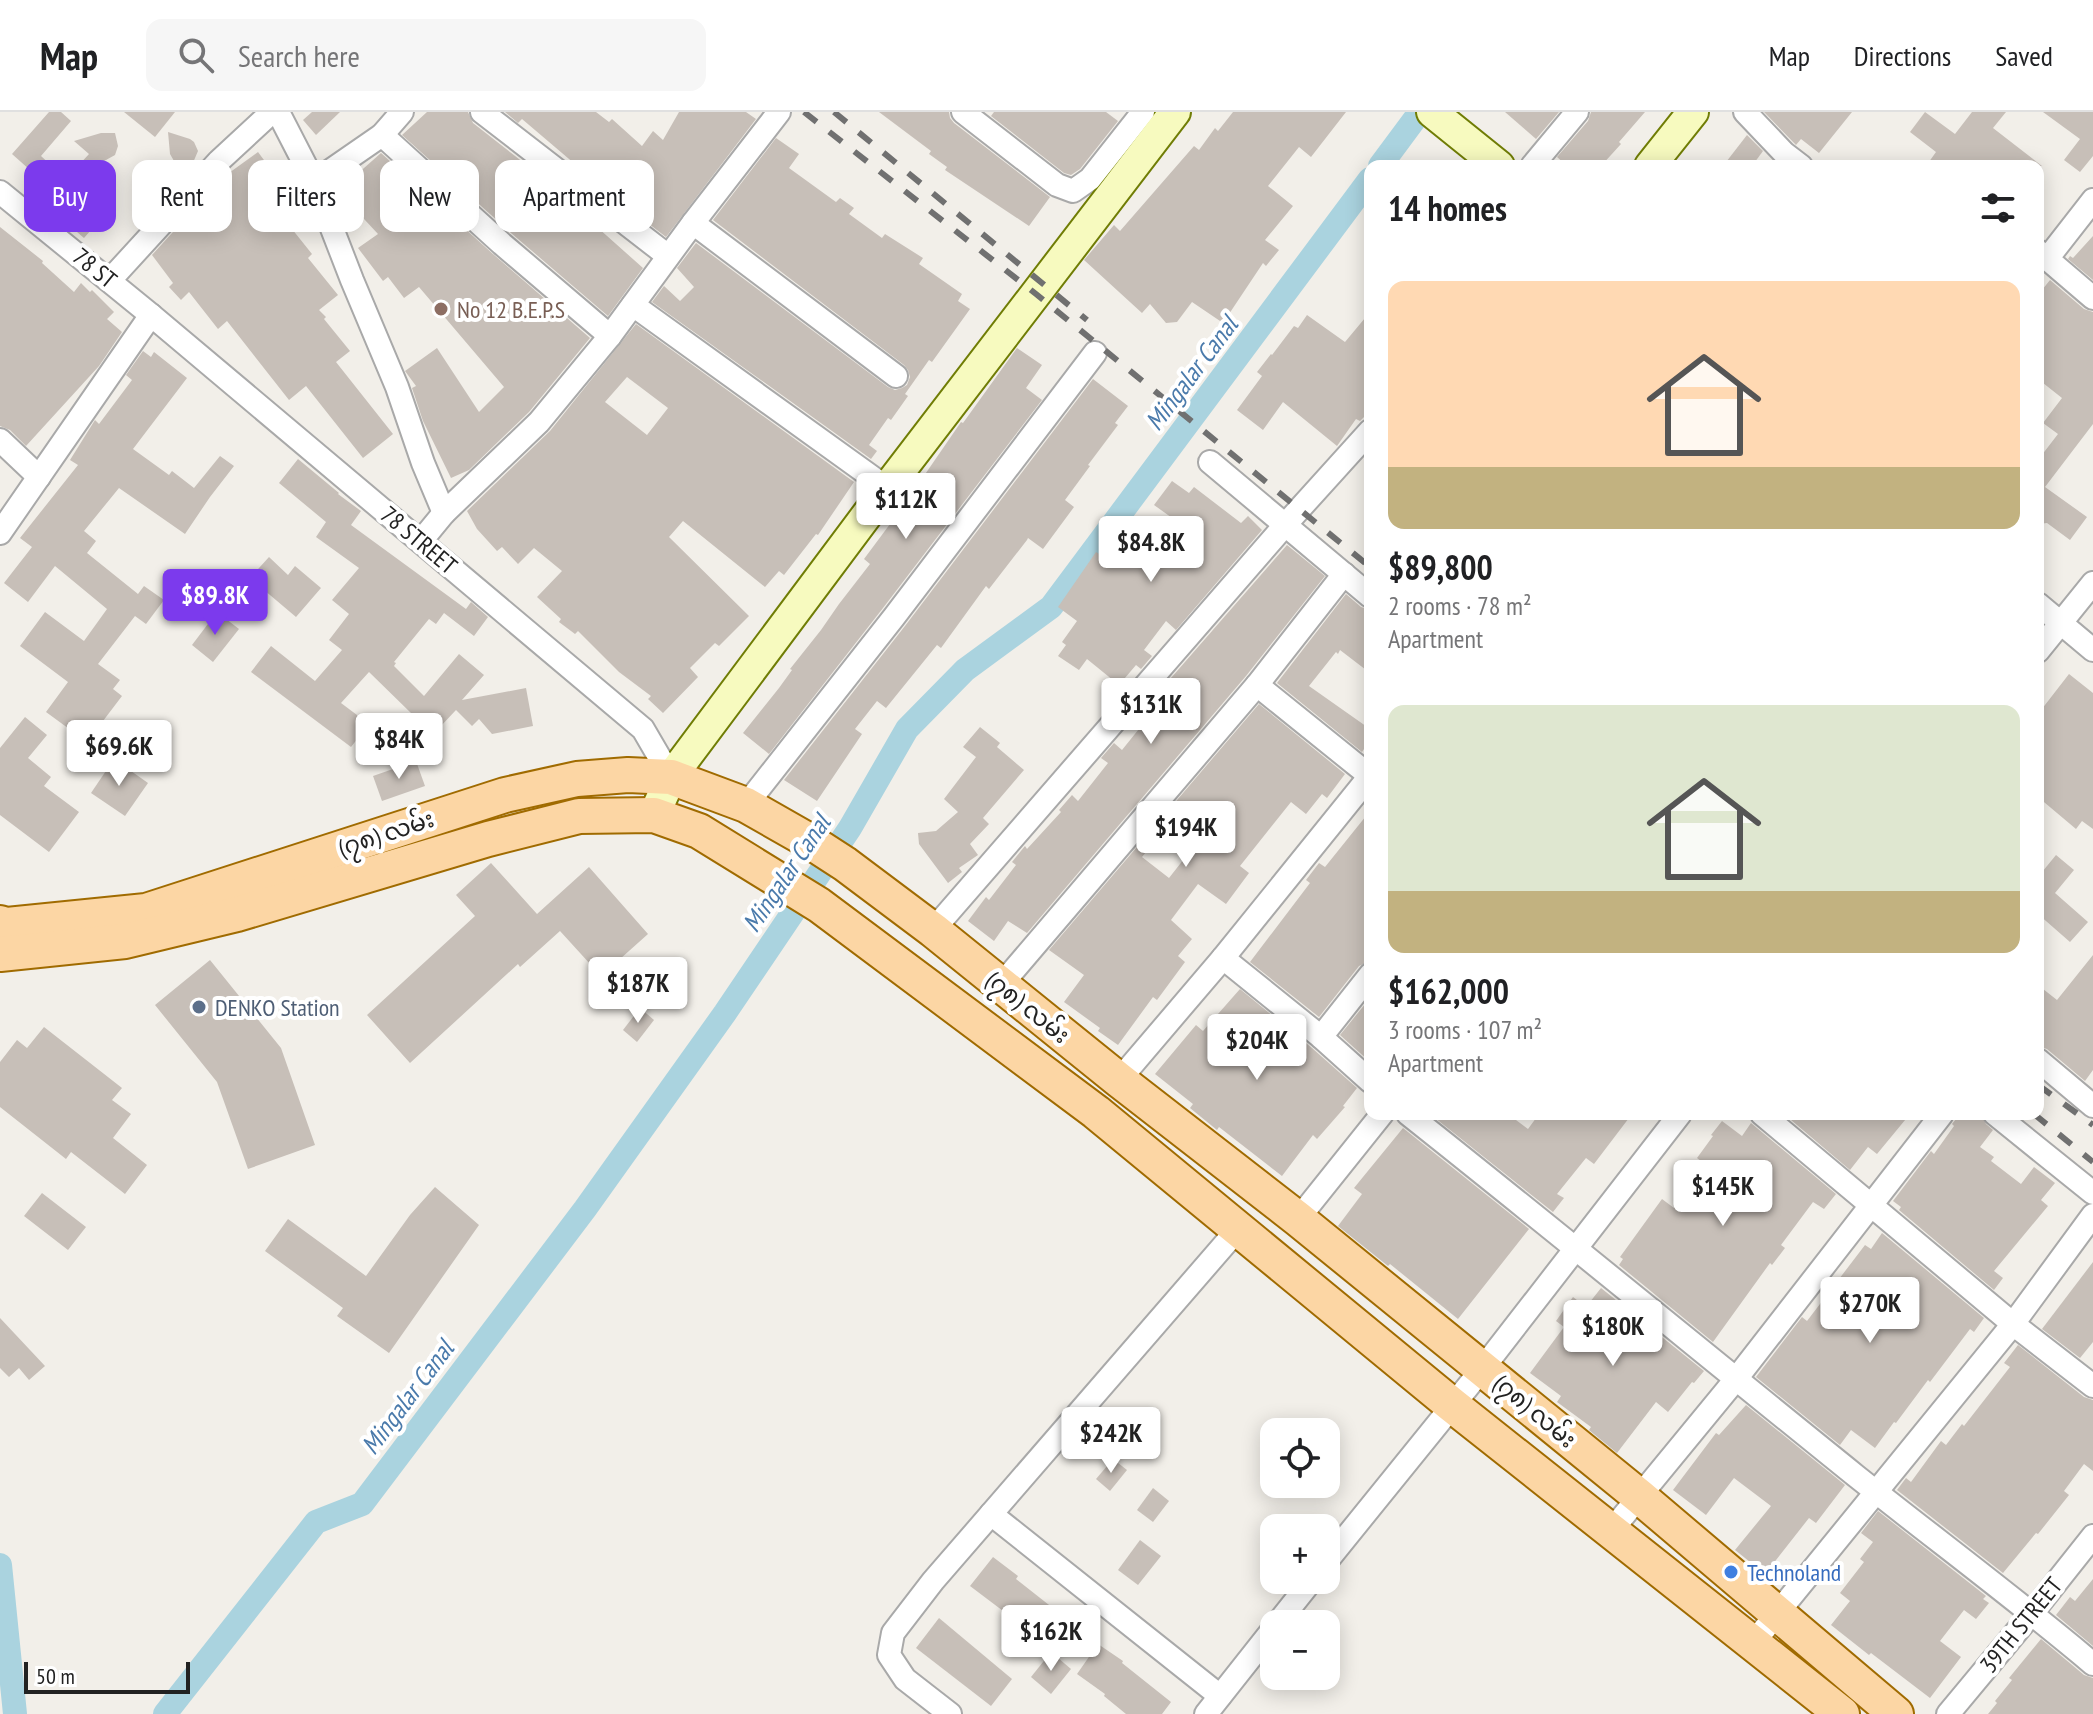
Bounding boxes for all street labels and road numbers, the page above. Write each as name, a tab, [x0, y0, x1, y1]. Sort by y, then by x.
street label: 78 ST	[67, 241, 123, 295]
street label: 78 STREET	[374, 499, 464, 581]
street label: (၇၈) လမ်း	[334, 803, 439, 867]
street label: (၇၈) လမ်း	[977, 964, 1076, 1053]
street label: (၇၈) လမ်း	[1485, 1367, 1583, 1458]
street label: 39TH STREET	[1973, 1571, 2069, 1679]

